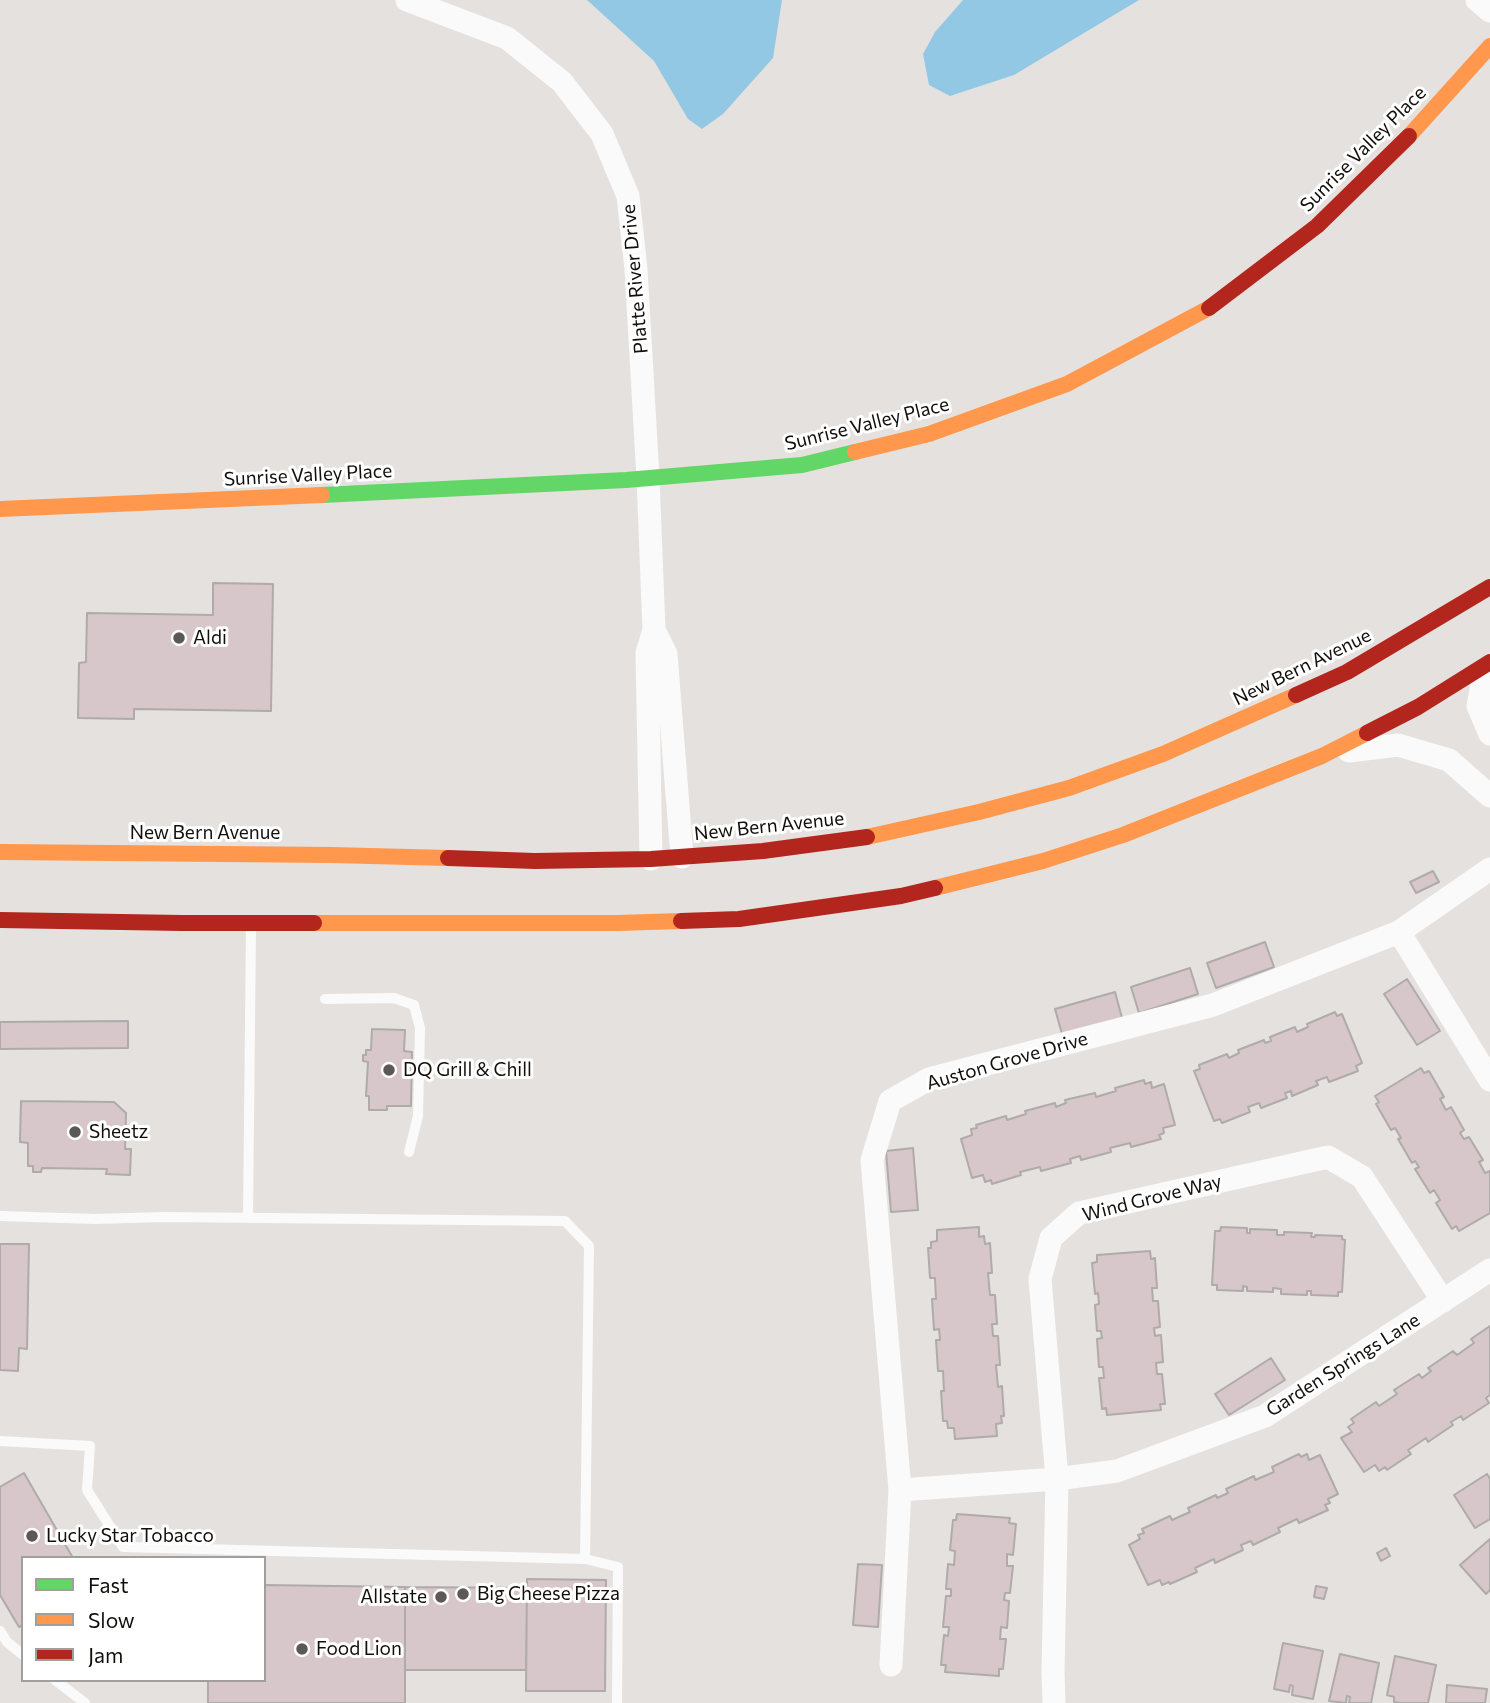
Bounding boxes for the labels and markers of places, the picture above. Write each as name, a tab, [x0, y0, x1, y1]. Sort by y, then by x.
place label: Aldi	[193, 627, 227, 649]
marker: Aldi	[171, 630, 187, 646]
place label: DQ Grill & Chill	[403, 1059, 532, 1081]
marker: DQ Grill & Chill	[381, 1062, 397, 1078]
place label: Sheetz	[89, 1121, 148, 1143]
marker: Sheetz	[67, 1124, 83, 1140]
place label: Lucky Star Tobacco	[46, 1525, 214, 1547]
marker: Lucky Star Tobacco	[24, 1528, 40, 1544]
place label: Big Cheese Pizza	[477, 1583, 620, 1605]
place label: Allstate	[360, 1586, 427, 1608]
marker: Big Cheese Pizza	[455, 1586, 471, 1602]
marker: Allstate	[433, 1589, 449, 1605]
place label: Food Lion	[316, 1638, 402, 1660]
marker: Food Lion	[294, 1641, 310, 1657]

